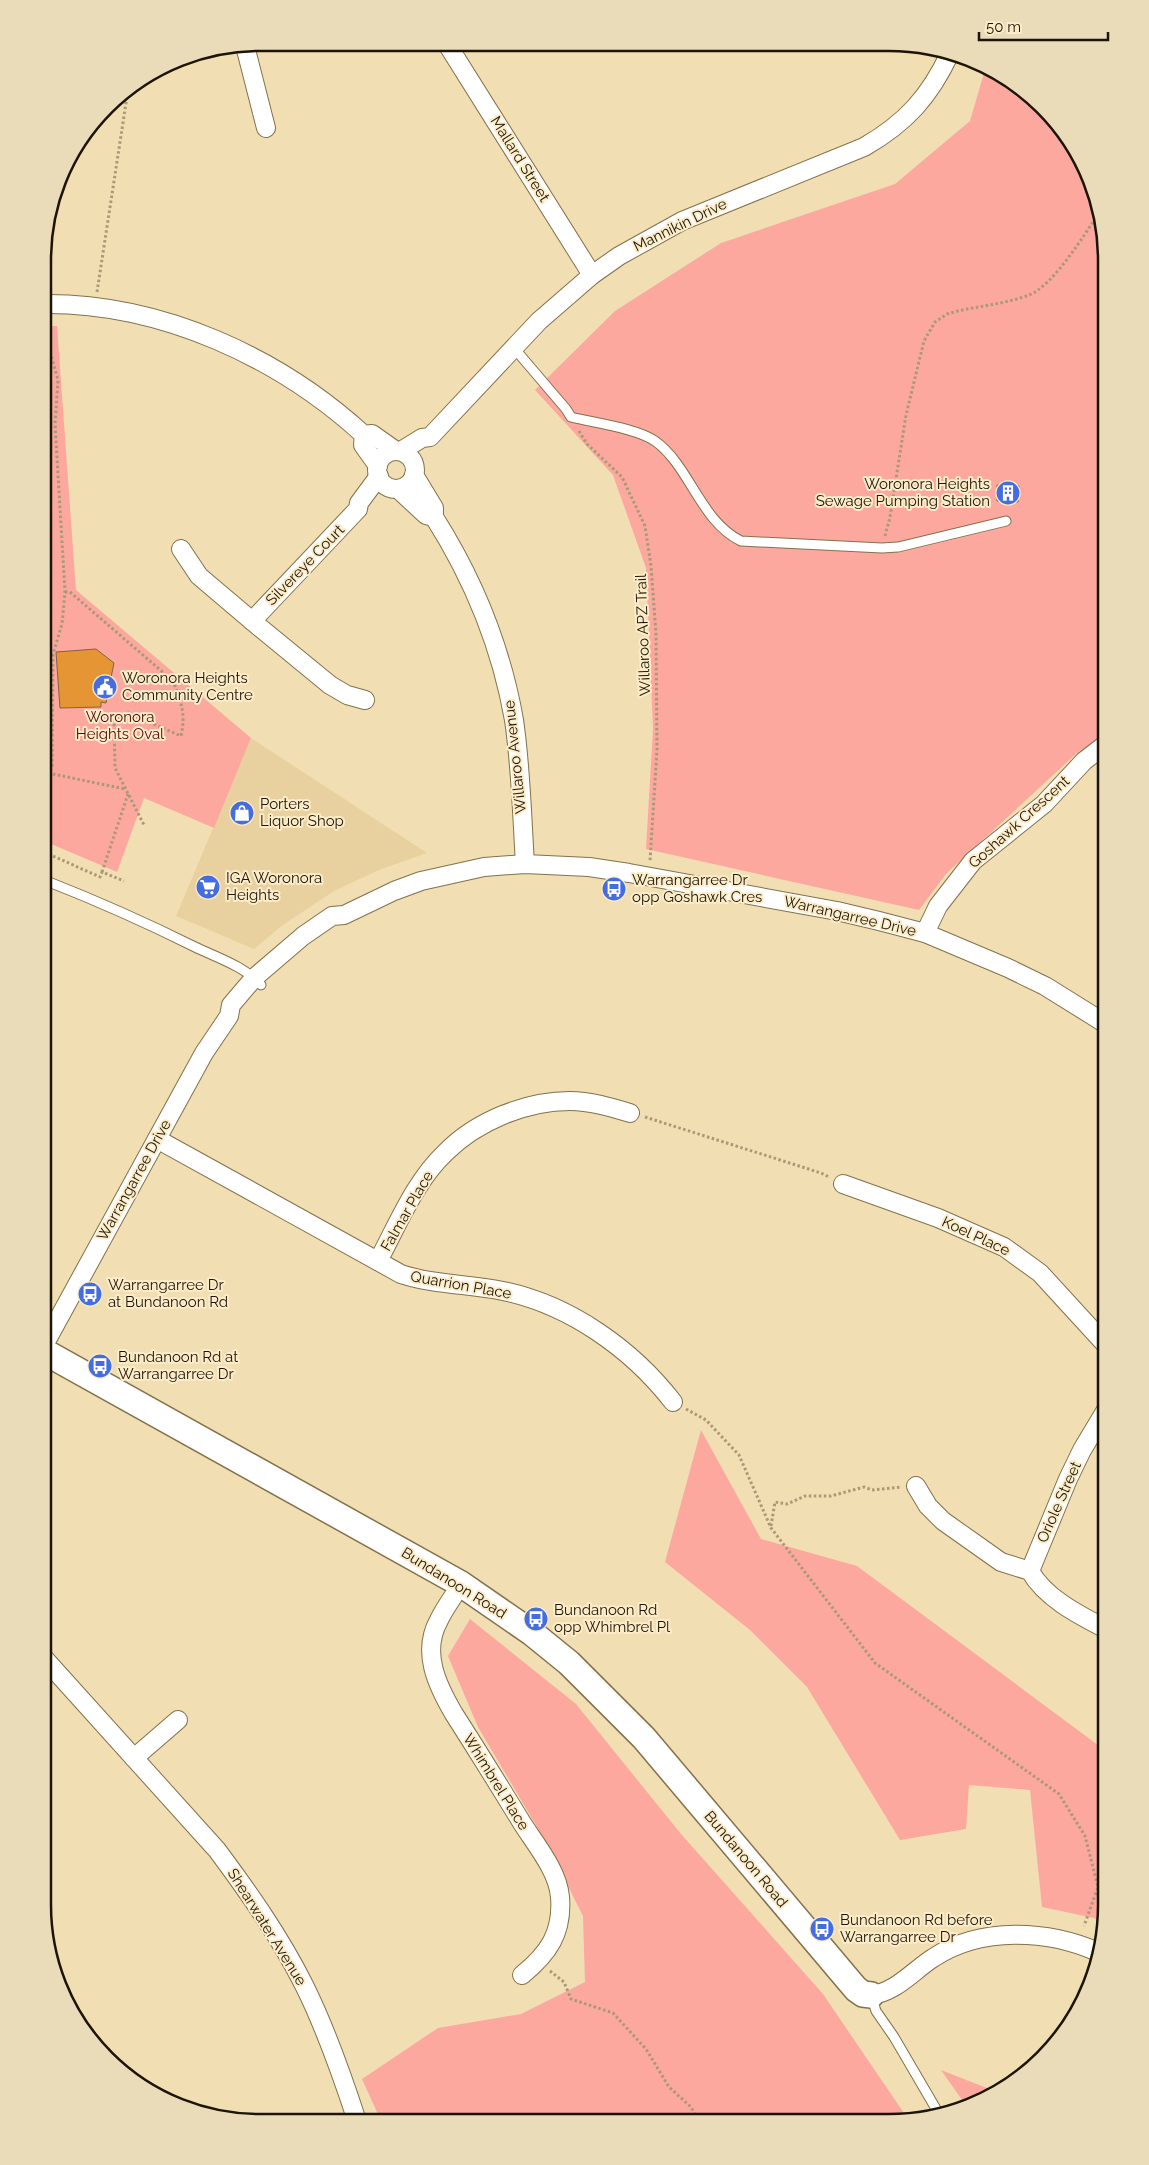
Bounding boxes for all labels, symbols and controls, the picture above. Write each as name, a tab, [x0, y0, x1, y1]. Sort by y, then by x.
scale bar	[979, 10, 1108, 42]
text: 50 m	[986, 18, 1021, 36]
street label: Mallard Street	[487, 113, 553, 205]
street label: Mannikin Drive	[630, 195, 730, 255]
place label: Woronora Heights Sewage Pumping Station	[816, 475, 990, 510]
building icon: Woronora Heights Sewage Pumping Station	[995, 480, 1021, 506]
street label: Silvereye Court	[262, 521, 348, 609]
street label: Willaroo APZ Trail	[632, 573, 654, 696]
place label: Woronora Heights Community Centre	[122, 669, 253, 704]
public building icon: Woronora Heights Community Centre	[92, 674, 118, 700]
street label: Willaroo Avenue	[500, 699, 530, 815]
park label: Woronora Heights Oval	[76, 708, 165, 743]
street label: Goshawk Crescent	[965, 772, 1073, 872]
place label: Porters Liquor Shop	[260, 795, 344, 830]
shop icon: Porters Liquor Shop	[229, 800, 255, 826]
place label: IGA Woronora Heights	[226, 869, 322, 904]
place label: Warrangarree Dr opp Goshawk Cres	[632, 871, 762, 906]
supermarket icon: IGA Woronora Heights	[195, 874, 221, 900]
bus stop icon: Warrangarree Dr opp Goshawk Cres	[601, 876, 627, 902]
street label: Warrangarree Drive	[782, 892, 918, 940]
street label: Warrangarree Drive	[93, 1116, 175, 1244]
street label: Falmar Place	[377, 1168, 437, 1254]
street label: Koel Place	[939, 1212, 1013, 1260]
street label: Quarrion Place	[409, 1267, 513, 1303]
place label: Warrangarree Dr at Bundanoon Rd	[108, 1276, 228, 1311]
bus stop icon: Warrangarree Dr at Bundanoon Rd	[77, 1281, 103, 1307]
place label: Bundanoon Rd at Warrangarree Dr	[118, 1348, 238, 1383]
bus stop icon: Bundanoon Rd at Warrangarree Dr	[87, 1353, 113, 1379]
street label: Oriole Street	[1033, 1459, 1085, 1545]
street label: Bundanoon Road	[398, 1543, 510, 1623]
place label: Bundanoon Rd opp Whimbrel Pl	[554, 1601, 671, 1636]
bus stop icon: Bundanoon Rd opp Whimbrel Pl	[523, 1606, 549, 1632]
street label: Whimbrel Place	[459, 1730, 533, 1834]
street label: Bundanoon Road	[700, 1807, 792, 1911]
street label: Shearwater Avenue	[224, 1865, 310, 1989]
place label: Bundanoon Rd before Warrangarree Dr	[840, 1911, 993, 1946]
bus stop icon: Bundanoon Rd before Warrangarree Dr	[809, 1916, 835, 1942]

